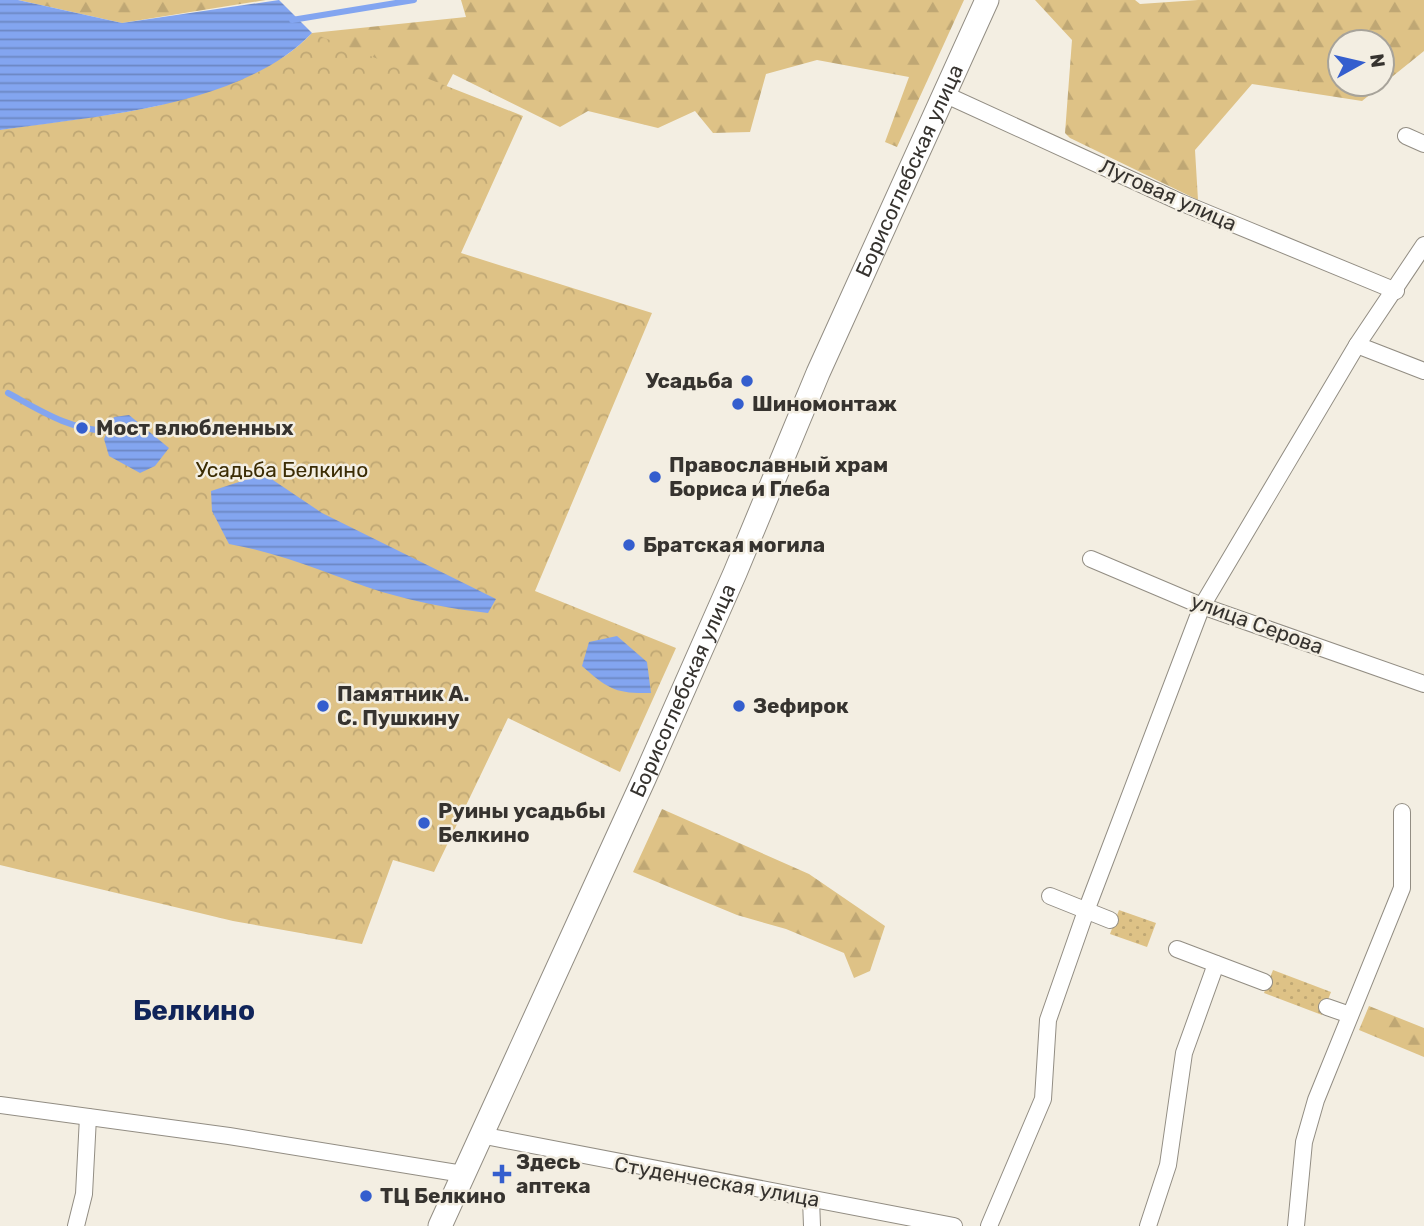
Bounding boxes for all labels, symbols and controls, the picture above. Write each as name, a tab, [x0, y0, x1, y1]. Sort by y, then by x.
north arrow	[1326, 28, 1396, 98]
text: N	[1365, 52, 1390, 69]
street label: Борисоглебская улица	[850, 60, 968, 281]
street label: Луговая улица	[1096, 153, 1241, 236]
place label: Усадьба	[645, 368, 733, 393]
marker: Усадьба	[739, 373, 755, 389]
place label: Шиномонтаж	[752, 391, 897, 416]
marker: Шиномонтаж	[730, 396, 746, 412]
place label: Мост влюбленных	[96, 415, 294, 440]
marker: Мост влюбленных	[74, 420, 90, 436]
place label: Православный храм Бориса и Глеба	[669, 452, 888, 501]
park label: Усадьба Белкино	[196, 457, 368, 482]
marker: Православный храм Бориса и Глеба	[647, 469, 663, 485]
place label: Братская могила	[643, 532, 825, 557]
marker: Братская могила	[621, 537, 637, 553]
street label: Борисоглебская улица	[624, 580, 741, 801]
street label: улица Серова	[1187, 588, 1327, 659]
place label: Памятник А. С. Пушкину	[337, 681, 469, 730]
place label: Зефирок	[753, 693, 849, 718]
marker: Памятник А. С. Пушкину	[315, 698, 331, 714]
marker: Зефирок	[731, 698, 747, 714]
place label: Руины усадьбы Белкино	[438, 798, 606, 847]
marker: Руины усадьбы Белкино	[416, 815, 432, 831]
district label: Белкино	[133, 994, 255, 1027]
place label: Здесь аптека	[516, 1149, 591, 1198]
street label: Студенческая улица	[612, 1151, 822, 1212]
marker: Здесь аптека	[494, 1166, 510, 1182]
place label: ТЦ Белкино	[380, 1183, 506, 1208]
marker: ТЦ Белкино	[358, 1188, 374, 1204]

